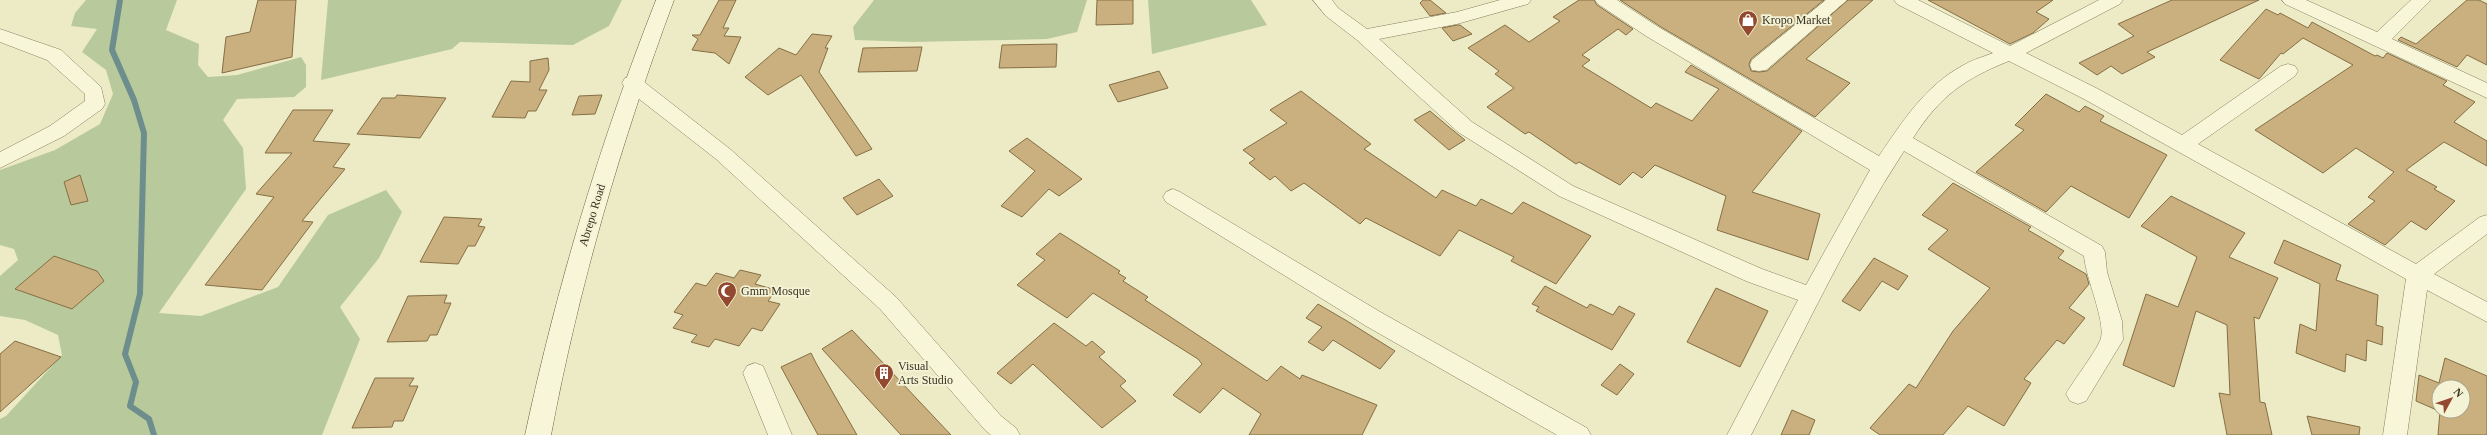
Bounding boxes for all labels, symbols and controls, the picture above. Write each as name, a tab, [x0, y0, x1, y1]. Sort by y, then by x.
shop icon: Kropo Market	[1737, 9, 1759, 37]
place label: Kropo Market	[1762, 13, 1831, 27]
street label: Abrepo Road	[576, 182, 608, 248]
mosque icon: Gmm Mosque	[716, 280, 738, 308]
place label: Gmm Mosque	[741, 284, 810, 298]
place label: Visual Arts Studio	[898, 359, 953, 387]
building icon: Visual Arts Studio	[873, 362, 895, 390]
north arrow	[2431, 379, 2471, 419]
text: N	[2452, 386, 2466, 400]

